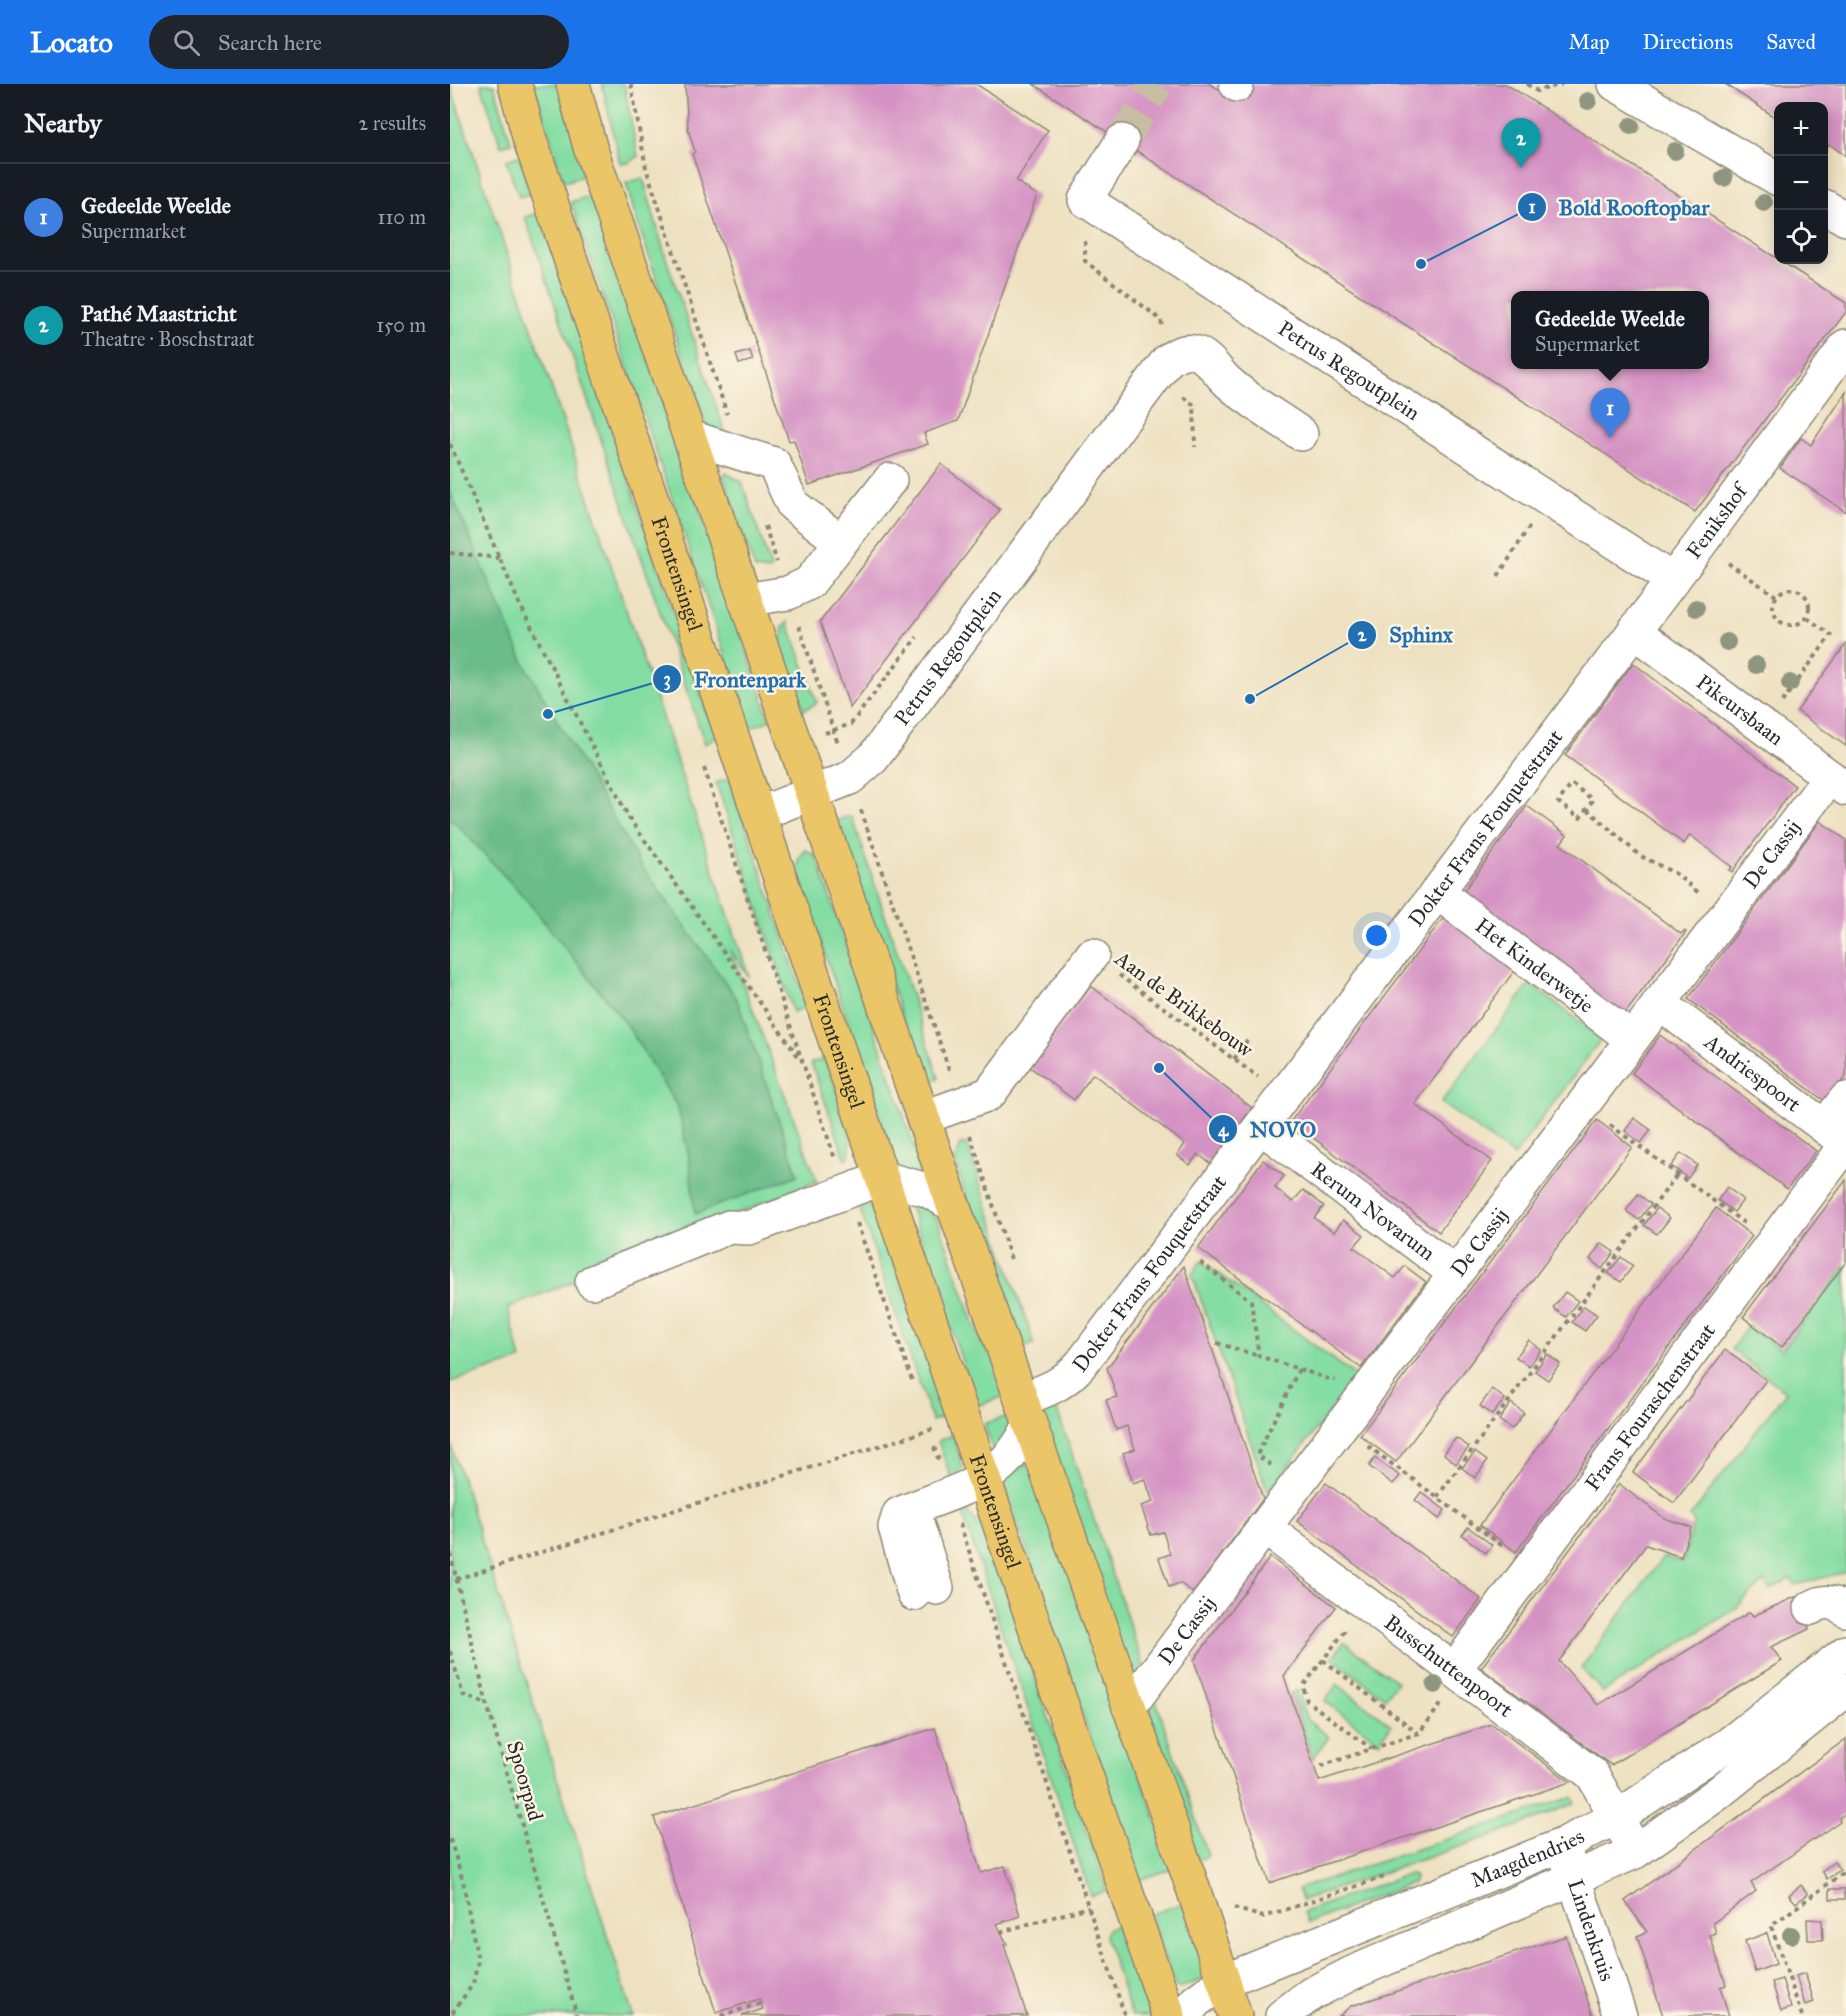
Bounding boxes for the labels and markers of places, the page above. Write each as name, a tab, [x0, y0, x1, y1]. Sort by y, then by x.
pin: 2	[1502, 118, 1540, 168]
callout: Bold Rooftopbar	[1517, 187, 1722, 227]
pin: 1	[1590, 388, 1630, 438]
callout: Sphinx	[1347, 615, 1464, 655]
callout: Frontenpark	[652, 659, 818, 699]
callout: NOVO	[1208, 1109, 1329, 1149]

